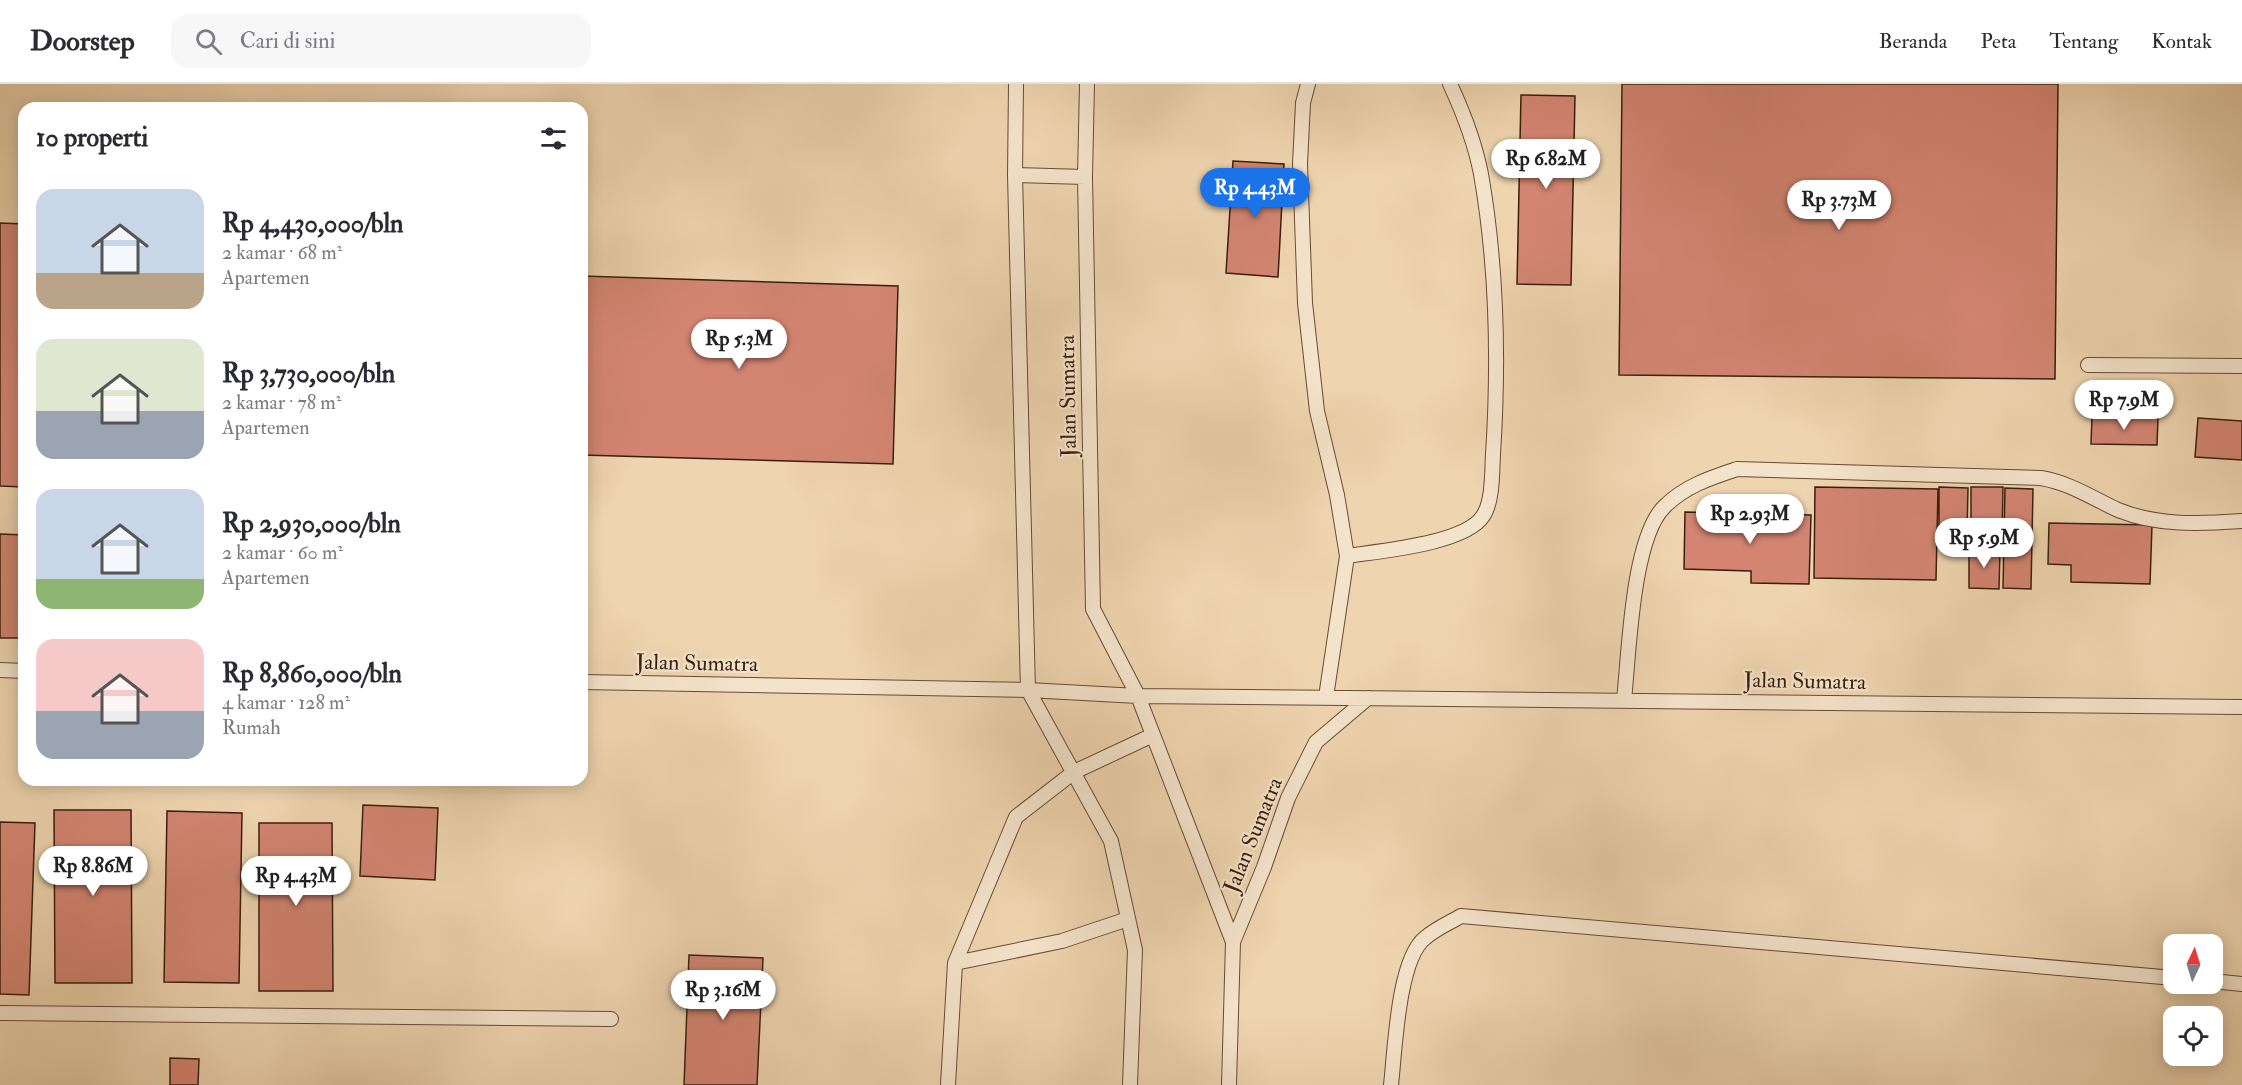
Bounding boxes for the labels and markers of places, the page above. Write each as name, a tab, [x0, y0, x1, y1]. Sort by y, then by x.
pin: Rp 6.82M	[1484, 139, 1608, 190]
pin: Rp 4.43M	[1193, 168, 1317, 219]
pin: Rp 3.73M	[1777, 180, 1901, 231]
pin: Rp 5.3M	[684, 319, 794, 370]
pin: Rp 7.9M	[2069, 380, 2179, 431]
pin: Rp 2.93M	[1688, 494, 1812, 545]
pin: Rp 5.9M	[1929, 518, 2039, 569]
pin: Rp 8.86M	[31, 846, 155, 897]
pin: Rp 4.43M	[234, 856, 358, 907]
pin: Rp 3.16M	[661, 970, 785, 1021]

